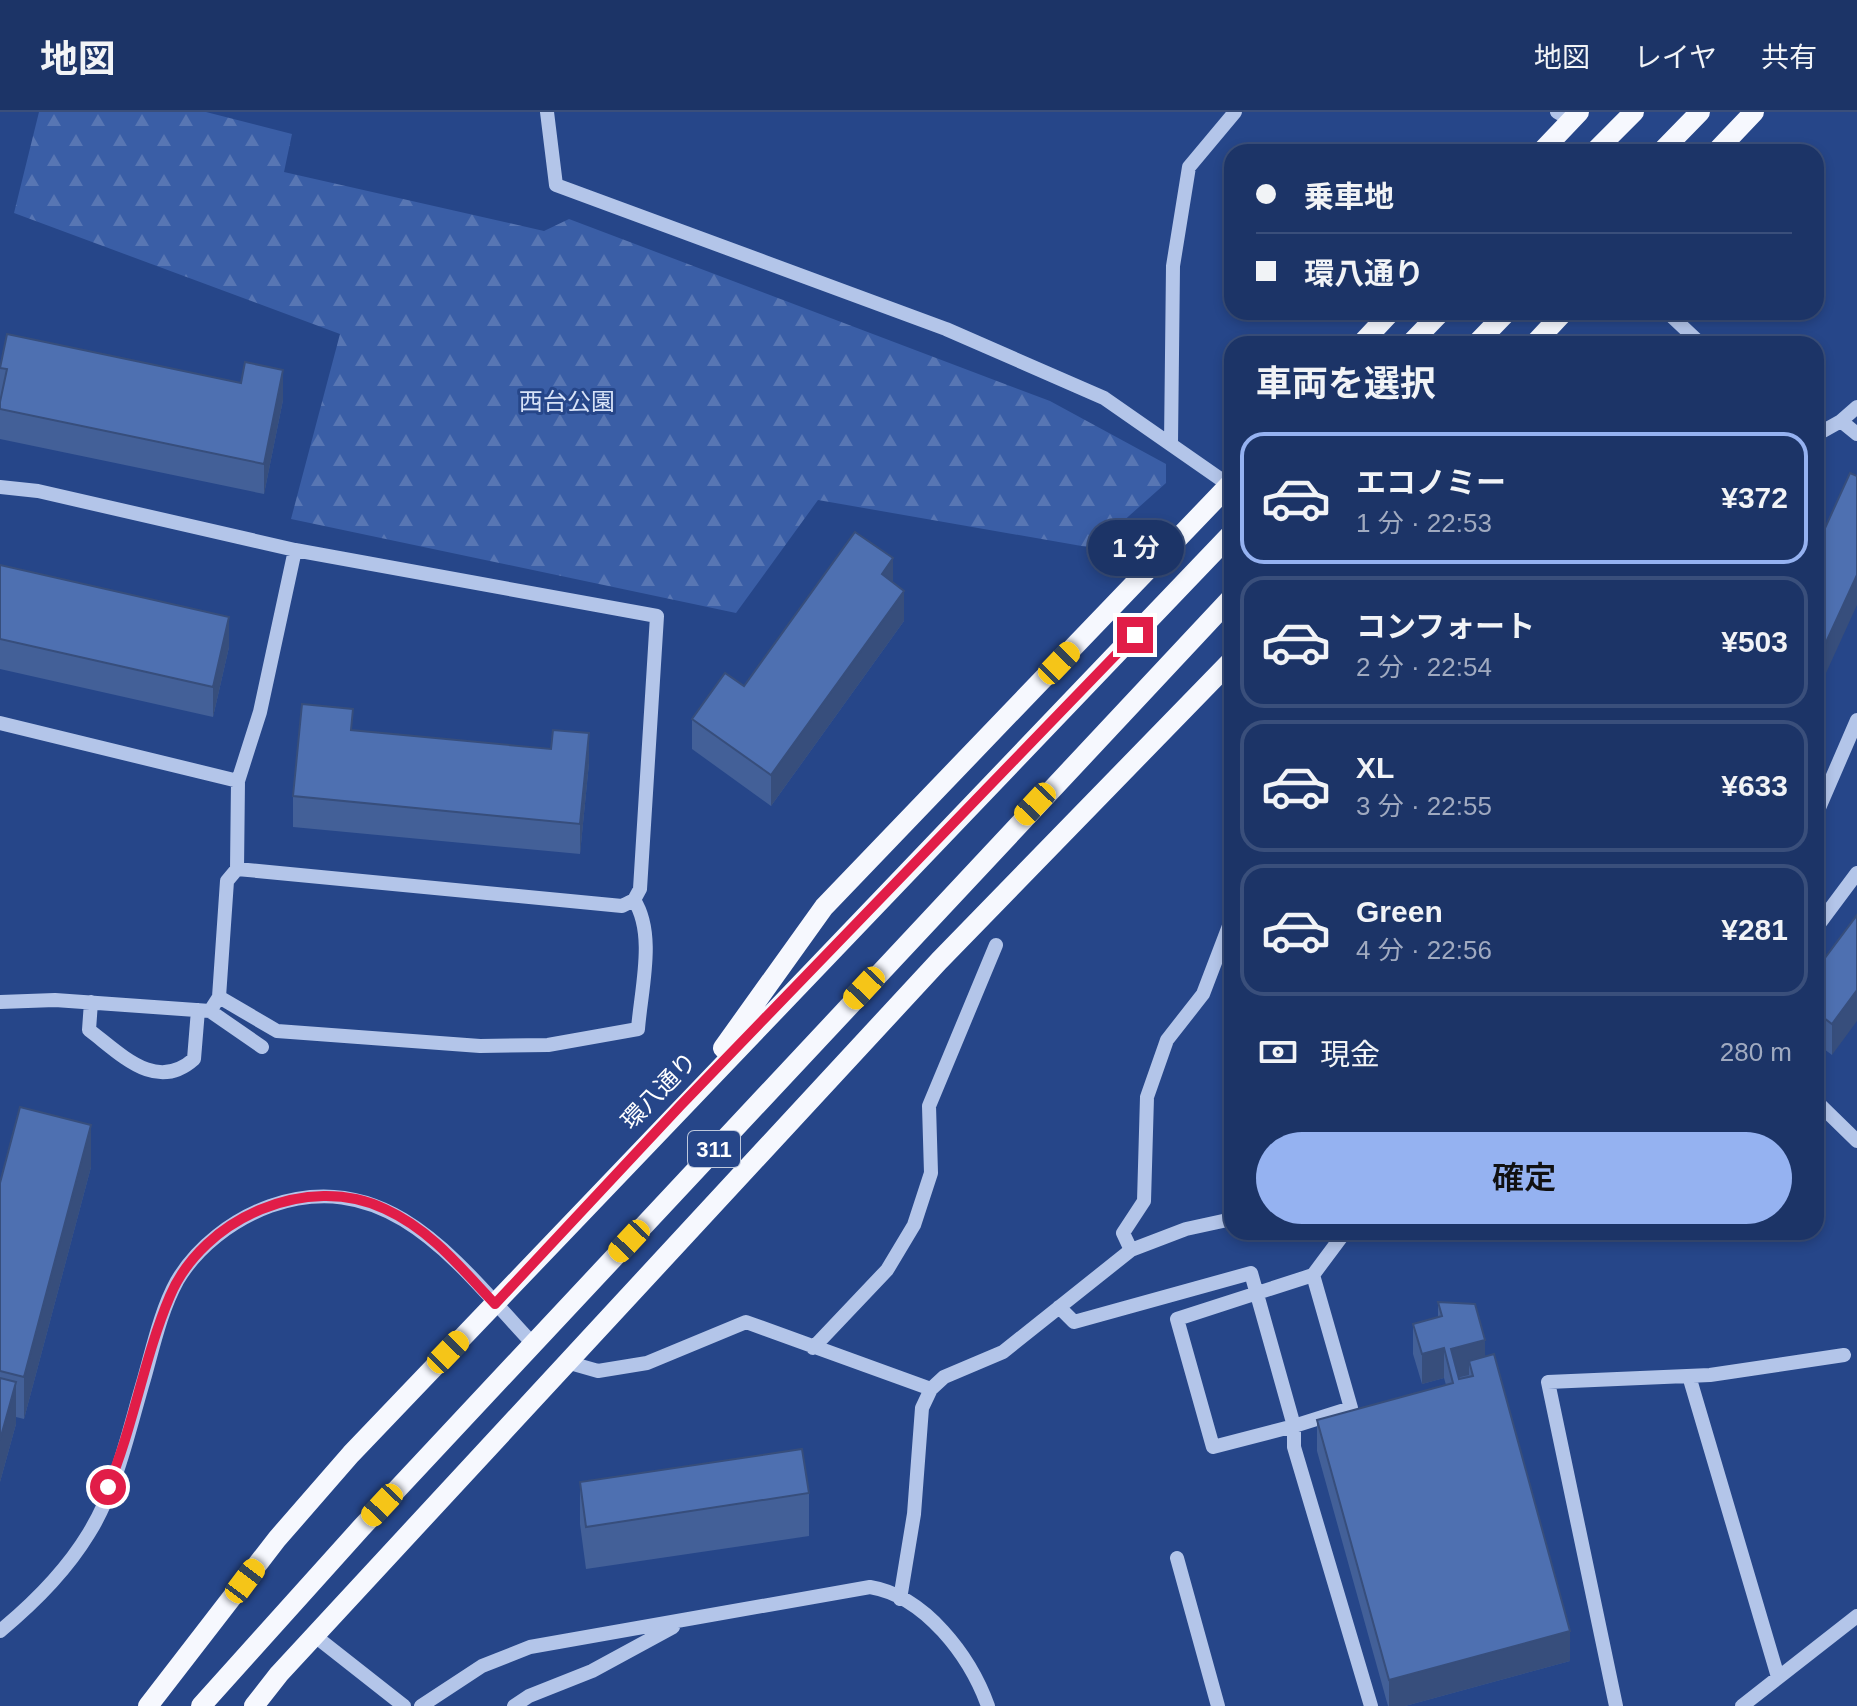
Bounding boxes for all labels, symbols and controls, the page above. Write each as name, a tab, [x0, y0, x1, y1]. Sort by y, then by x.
text: 地図	[40, 38, 116, 80]
text: 地図	[1534, 42, 1590, 73]
text: レイヤ	[1634, 42, 1717, 73]
text: 共有	[1761, 42, 1817, 73]
text: 乗車地	[1304, 180, 1394, 213]
text: 環八通り	[1304, 257, 1424, 290]
text: 車両を選択	[1256, 363, 1436, 404]
park label: 西台公園	[519, 388, 615, 415]
icon: car	[1260, 462, 1332, 534]
text: エコノミー	[1356, 466, 1506, 499]
text: ¥372	[1721, 481, 1788, 514]
text: 1 分 · 22:53	[1356, 508, 1492, 538]
callout: 1 分	[1087, 519, 1183, 575]
text: 1 分	[1112, 533, 1160, 563]
icon: car	[1260, 606, 1332, 678]
text: コンフォート	[1356, 610, 1535, 643]
route end	[1117, 617, 1153, 653]
text: ¥503	[1721, 625, 1788, 658]
car	[1034, 637, 1084, 689]
text: 2 分 · 22:54	[1356, 652, 1492, 682]
icon: car	[1260, 750, 1332, 822]
text: XL	[1356, 751, 1394, 784]
text: ¥633	[1721, 769, 1788, 802]
car	[1010, 778, 1060, 830]
text: 3 分 · 22:55	[1356, 791, 1492, 821]
icon: car	[1260, 894, 1332, 966]
text: Green	[1356, 895, 1443, 928]
text: ¥281	[1721, 913, 1788, 946]
text: 4 分 · 22:56	[1356, 935, 1492, 965]
car	[839, 962, 889, 1014]
icon: cash	[1256, 1030, 1300, 1074]
text: 280 m	[1720, 1037, 1792, 1067]
text: 現金	[1320, 1038, 1380, 1071]
street label: 環八通り	[616, 1047, 702, 1135]
road number: 311	[688, 1131, 740, 1167]
button: 確定	[1256, 1132, 1792, 1224]
car	[604, 1215, 654, 1267]
car	[423, 1326, 473, 1378]
route start	[90, 1469, 126, 1505]
car	[357, 1479, 407, 1531]
car	[221, 1555, 269, 1607]

